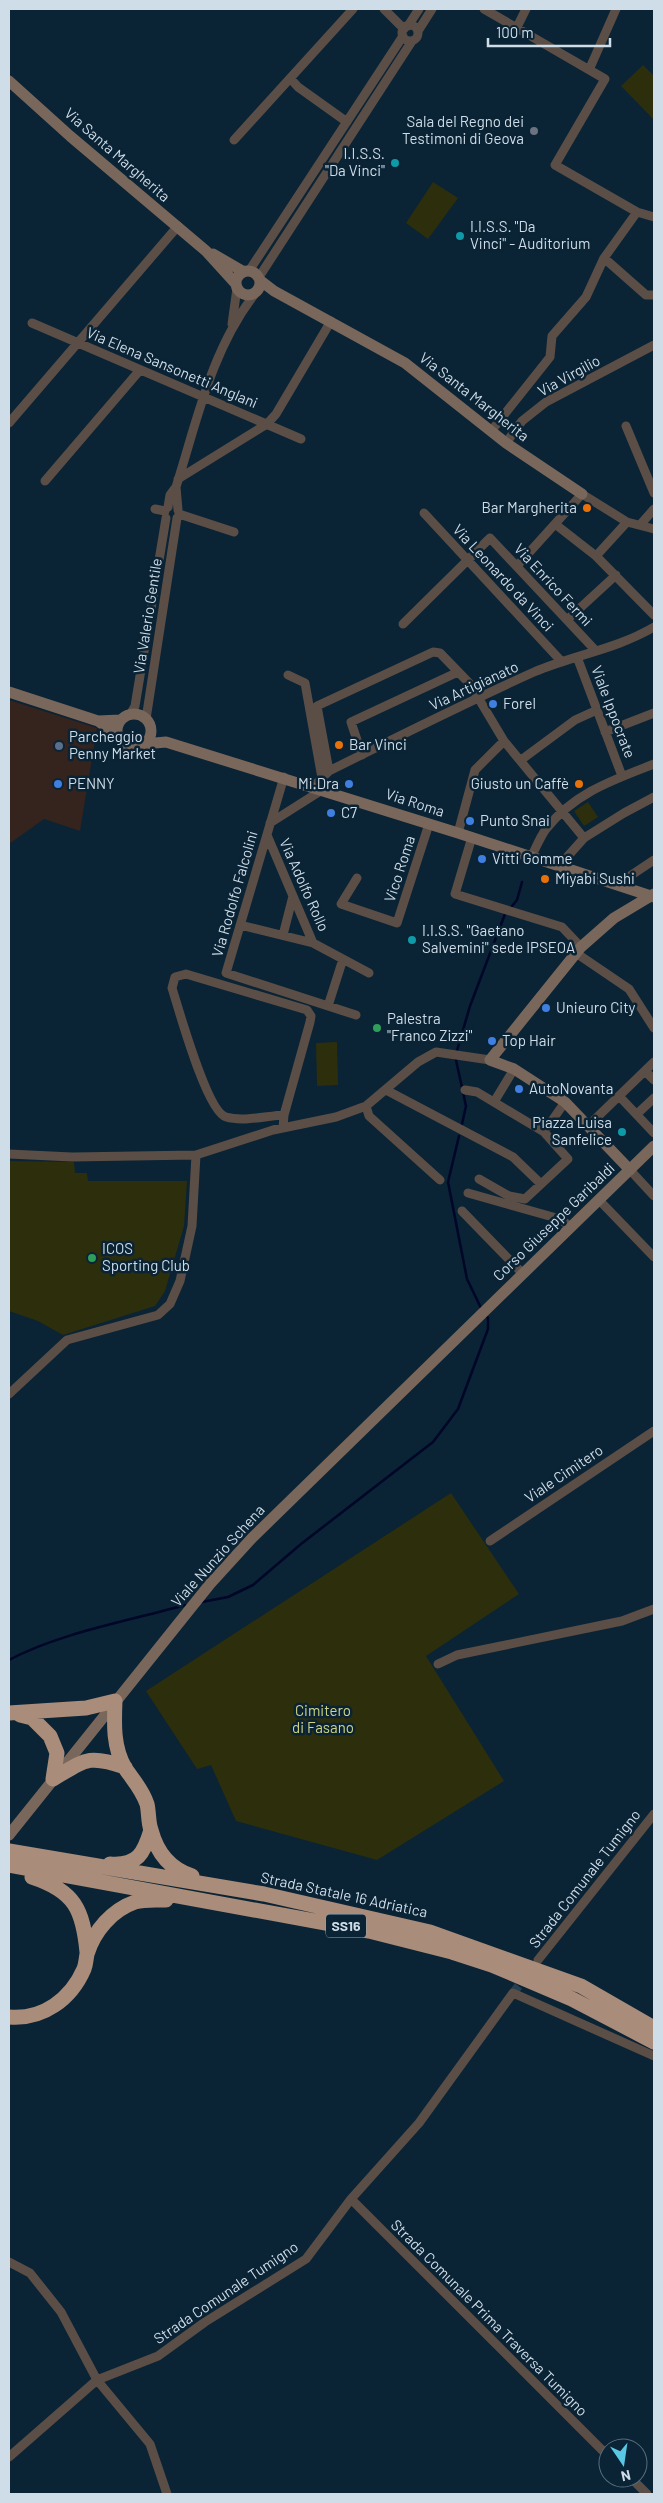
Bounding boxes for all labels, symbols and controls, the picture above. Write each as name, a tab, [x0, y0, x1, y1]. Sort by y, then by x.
scale bar	[488, 15, 610, 47]
text: 100 m	[496, 23, 534, 41]
street label: Via Santa Margherita	[61, 103, 174, 205]
place label: Sala del Regno dei Testimoni di Geova	[402, 112, 524, 147]
marker: Sala del Regno dei Testimoni di Geova	[528, 125, 540, 137]
place label: I.I.S.S. "Da Vinci"	[325, 144, 385, 179]
marker: I.I.S.S. "Da Vinci"	[389, 157, 401, 169]
place label: I.I.S.S. "Da Vinci" - Auditorium	[470, 217, 590, 252]
marker: I.I.S.S. "Da Vinci" - Auditorium	[454, 230, 466, 242]
street label: Via Elena Sansonetti Anglani	[84, 323, 261, 411]
street label: Via Santa Margherita	[416, 348, 533, 445]
street label: Via Virgilio	[534, 351, 603, 400]
place label: Bar Margherita	[481, 498, 577, 516]
marker: Bar Margherita	[581, 502, 593, 514]
street label: Via Leonardo da Vinci	[450, 520, 558, 635]
street label: Via Enrico Fermi	[511, 539, 597, 629]
street label: Via Valerio Gentile	[129, 557, 165, 675]
street label: Via Artigianato	[426, 657, 521, 714]
street label: Viale Ippocrate	[588, 663, 640, 760]
place label: Forel	[503, 694, 536, 712]
marker: Forel	[487, 698, 499, 710]
place label: Parcheggio Penny Market	[69, 727, 156, 762]
place label: Bar Vinci	[349, 735, 407, 753]
marker: Bar Vinci	[333, 739, 345, 751]
marker: Parcheggio Penny Market	[53, 740, 65, 752]
place label: PENNY	[68, 774, 115, 792]
place label: Mi.Dra	[298, 774, 339, 792]
place label: Giusto un Caffè	[471, 774, 569, 792]
marker: PENNY	[52, 778, 64, 790]
marker: Mi.Dra	[343, 778, 355, 790]
marker: Giusto un Caffè	[573, 778, 585, 790]
street label: Via Roma	[384, 784, 447, 820]
place label: C7	[341, 803, 357, 821]
marker: C7	[325, 807, 337, 819]
place label: Punto Snai	[480, 811, 550, 829]
marker: Punto Snai	[464, 815, 476, 827]
street label: Via Rodolfo Falcolini	[207, 829, 261, 959]
street label: Vico Roma	[380, 833, 418, 904]
street label: Via Adolfo Rollo	[276, 835, 334, 934]
place label: Vitti Gomme	[492, 849, 572, 867]
marker: Vitti Gomme	[476, 853, 488, 865]
place label: Miyabi Sushi	[555, 869, 635, 887]
marker: Miyabi Sushi	[539, 873, 551, 885]
place label: I.I.S.S. "Gaetano Salvemini" sede IPSEOA	[422, 921, 575, 956]
marker: I.I.S.S. "Gaetano Salvemini" sede IPSEOA	[406, 934, 418, 946]
place label: Unieuro City	[556, 998, 636, 1016]
marker: Unieuro City	[540, 1002, 552, 1014]
place label: Palestra "Franco Zizzi"	[387, 1009, 473, 1044]
marker: Palestra "Franco Zizzi"	[371, 1022, 383, 1034]
place label: Top Hair	[502, 1031, 556, 1049]
marker: Top Hair	[486, 1035, 498, 1047]
place label: AutoNovanta	[529, 1079, 613, 1097]
marker: AutoNovanta	[513, 1083, 525, 1095]
place label: Piazza Luisa Sanfelice	[532, 1113, 612, 1148]
marker: Piazza Luisa Sanfelice	[616, 1126, 628, 1138]
street label: Corso Giuseppe Garibaldi	[489, 1158, 618, 1284]
place label: ICOS Sporting Club	[102, 1239, 190, 1274]
marker: ICOS Sporting Club	[86, 1252, 98, 1264]
street label: Viale Cimitero	[521, 1440, 606, 1506]
street label: Viale Nunzio Schena	[167, 1501, 268, 1610]
park label: Cimitero di Fasano	[292, 1701, 354, 1736]
street label: Strada Comunale Tumigno	[525, 1806, 644, 1951]
street label: Strada Statale 16 Adriatica	[259, 1868, 429, 1921]
road number: SS16	[326, 1914, 366, 1938]
street label: Strada Comunale Prima Traversa Tumigno	[388, 2215, 592, 2419]
street label: Strada Comunale Tumigno	[150, 2237, 301, 2347]
north arrow	[598, 2438, 648, 2488]
text: N	[620, 2467, 632, 2485]

